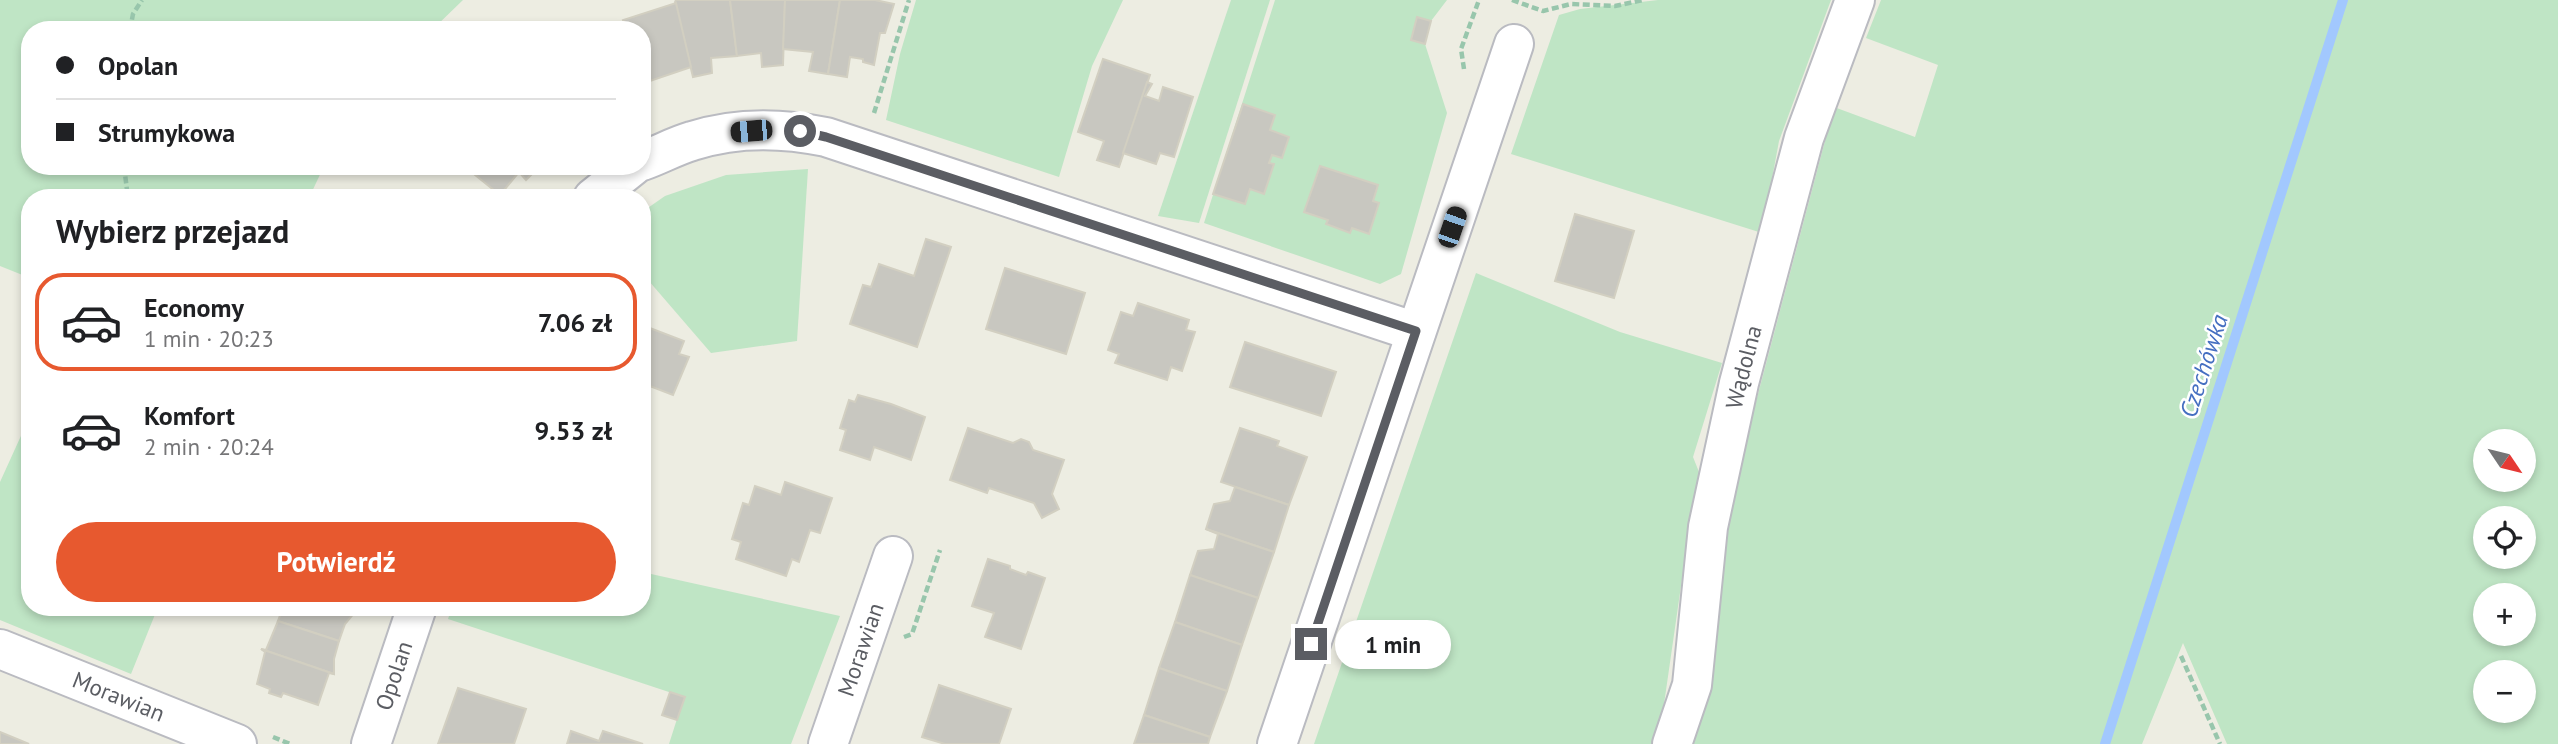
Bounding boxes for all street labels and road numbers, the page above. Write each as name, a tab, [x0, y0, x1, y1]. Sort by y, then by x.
street label: Wądolna	[1719, 322, 1768, 411]
street label: Morawian	[831, 599, 890, 700]
street label: Opolan	[368, 637, 419, 714]
street label: Morawian	[69, 665, 169, 728]

